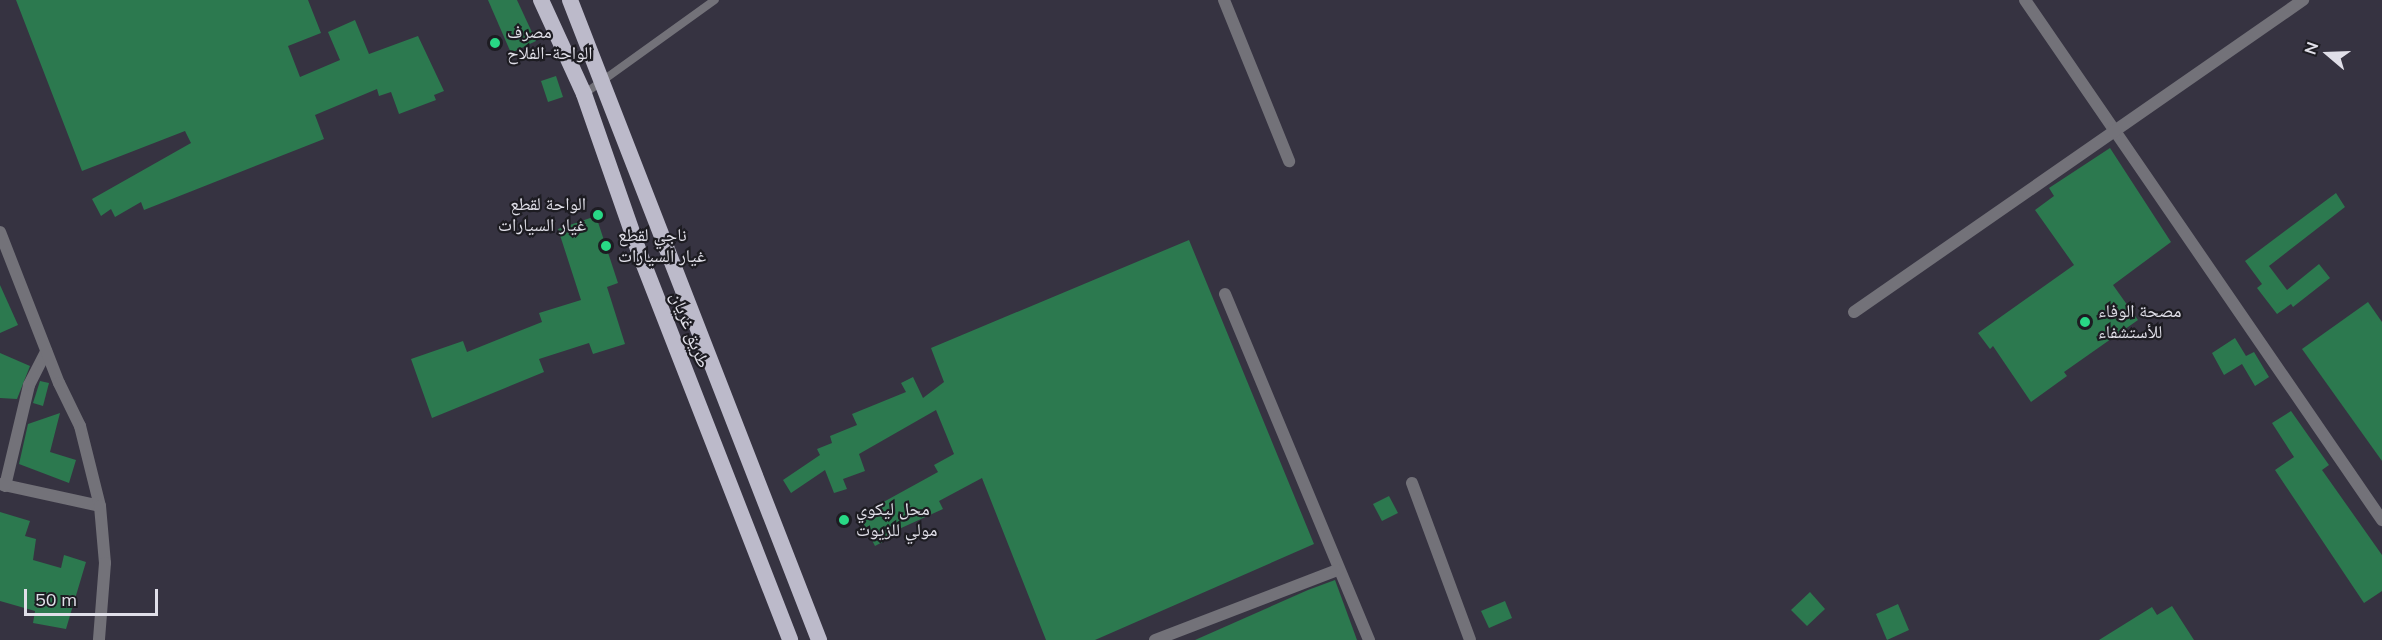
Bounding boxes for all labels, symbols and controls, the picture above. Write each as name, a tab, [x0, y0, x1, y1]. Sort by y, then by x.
place label: مصرف الواحة-الفلاح	[507, 22, 593, 64]
north arrow	[2298, 24, 2358, 84]
marker: مصرف الواحة-الفلاح	[488, 36, 502, 50]
text: N	[2300, 39, 2322, 57]
place label: الواحة لقطع غيار السيارات	[498, 194, 586, 236]
marker: الواحة لقطع غيار السيارات	[591, 208, 605, 222]
place label: ناجي لقطع غيار السيارات	[618, 225, 706, 268]
marker: ناجي لقطع غيار السيارات	[599, 239, 613, 253]
street label: طريق غريان	[666, 289, 714, 371]
place label: مصحة الوفاء للأستشفاء	[2098, 301, 2182, 344]
marker: مصحة الوفاء للأستشفاء	[2076, 313, 2094, 331]
place label: محل ليكوي مولي للزيوت	[856, 499, 938, 542]
marker: محل ليكوي مولي للزيوت	[837, 513, 851, 527]
scale bar	[27, 577, 160, 615]
text: 50 m	[35, 588, 77, 611]

